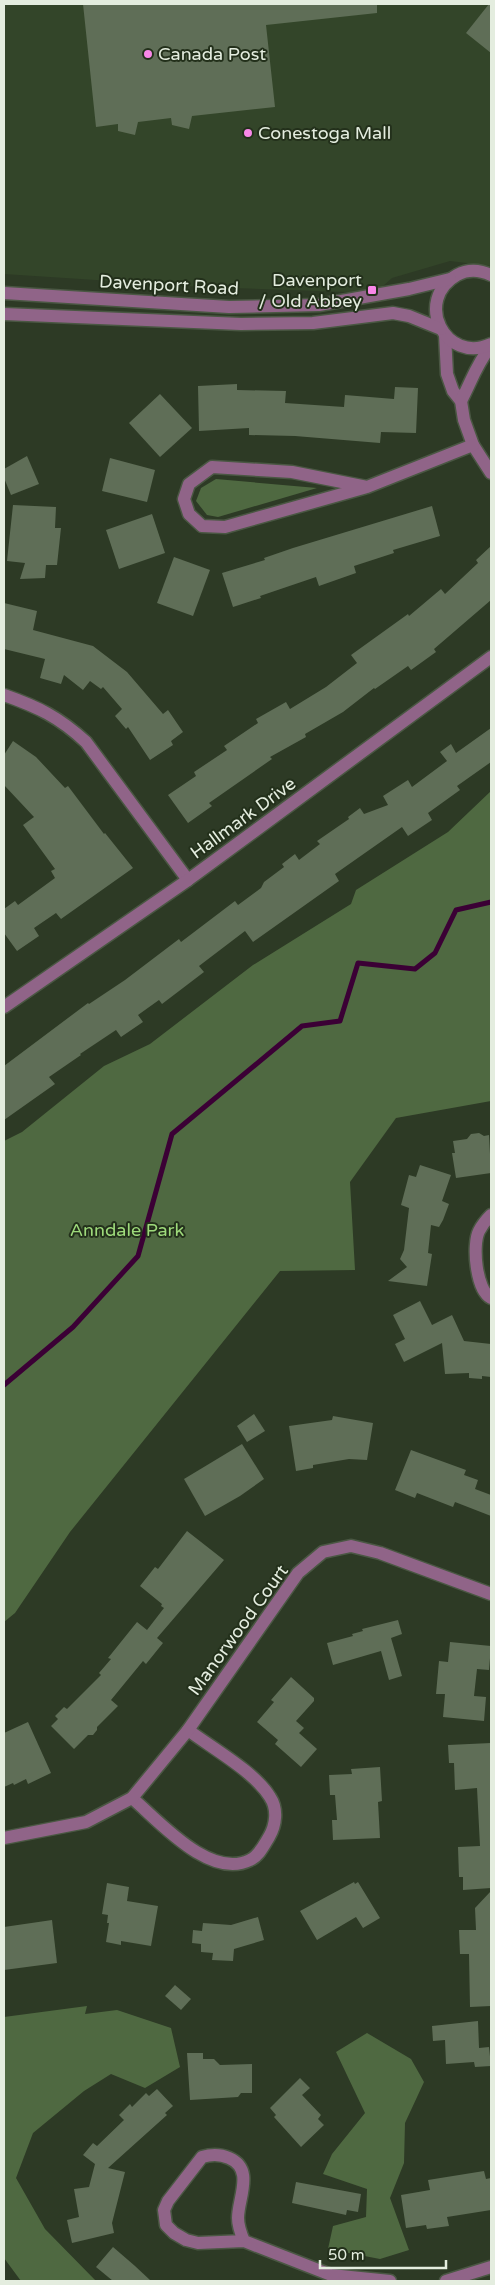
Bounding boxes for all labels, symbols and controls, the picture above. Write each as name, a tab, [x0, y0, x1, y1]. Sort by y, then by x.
place label: Canada Post	[158, 43, 266, 65]
marker: Canada Post	[142, 48, 154, 60]
place label: Conestoga Mall	[258, 122, 391, 144]
marker: Conestoga Mall	[242, 127, 254, 139]
place label: Davenport / Old Abbey	[259, 269, 362, 312]
street label: Davenport Road	[99, 270, 239, 300]
marker: Davenport / Old Abbey	[366, 284, 378, 296]
street label: Hallmark Drive	[186, 772, 300, 864]
park label: Anndale Park	[70, 1219, 184, 1241]
street label: Manorwood Court	[183, 1560, 293, 1700]
scale bar	[320, 2238, 446, 2270]
text: 50 m	[328, 2246, 365, 2264]

